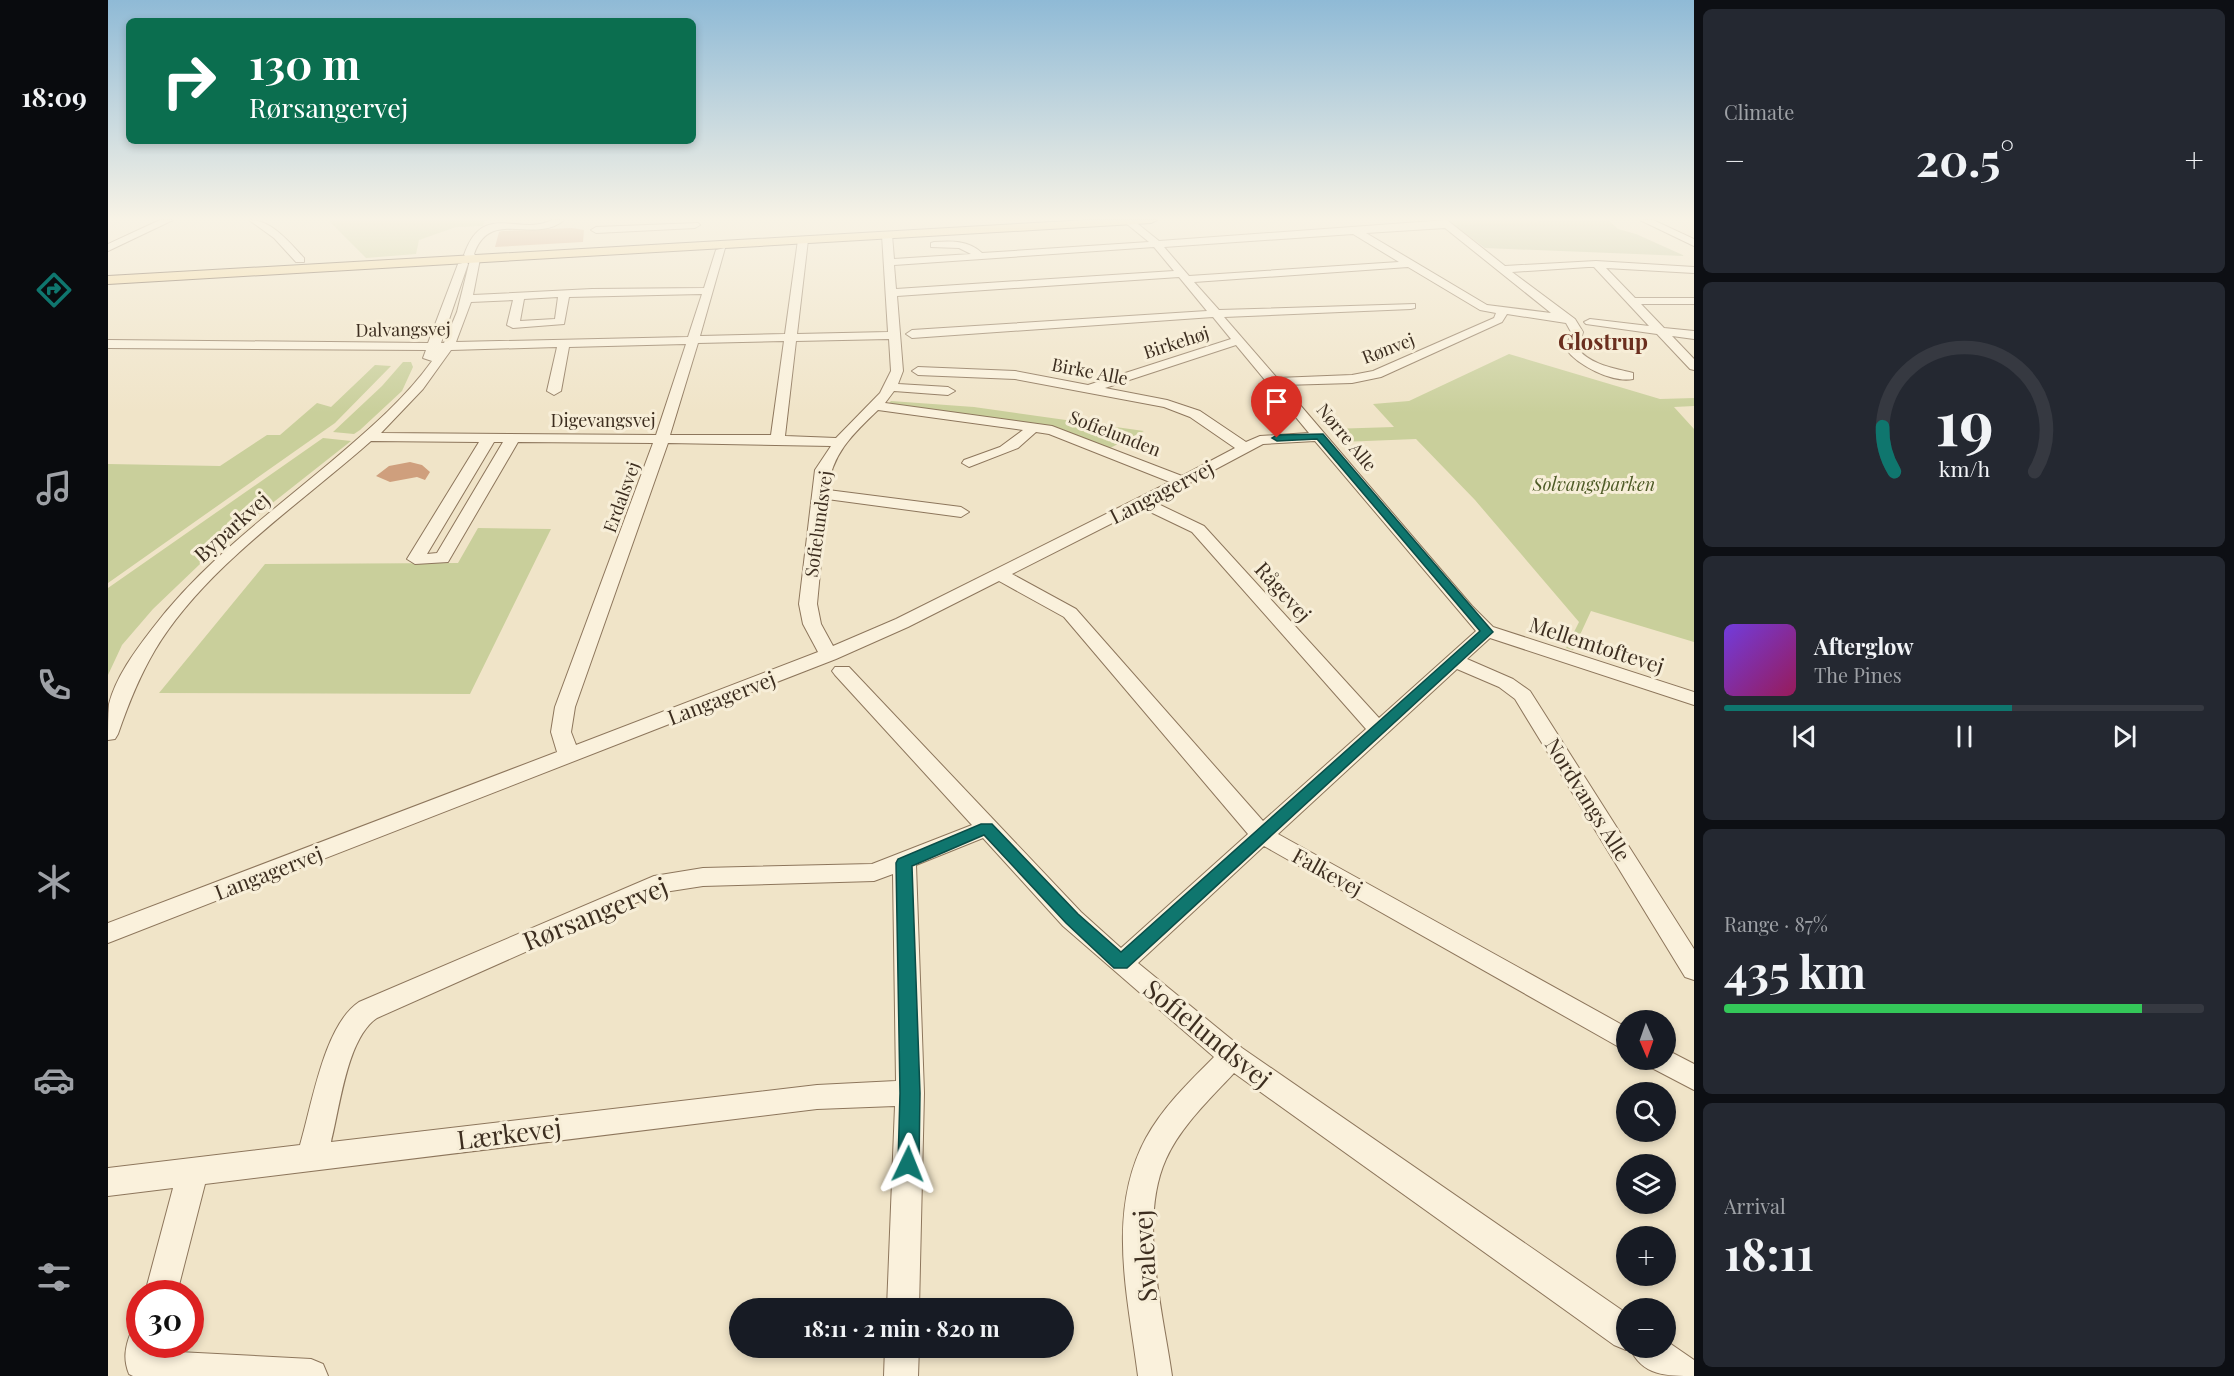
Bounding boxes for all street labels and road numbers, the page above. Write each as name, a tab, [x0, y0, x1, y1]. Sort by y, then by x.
street label: Dalvangsvej	[355, 316, 451, 342]
street label: Birkehøj	[1140, 320, 1212, 364]
street label: Rønvej	[1358, 327, 1418, 369]
street label: Birke Alle	[1050, 352, 1130, 390]
street label: Nørre Alle	[1312, 398, 1382, 476]
street label: Sofielunden	[1066, 404, 1165, 462]
street label: Digevangsvej	[551, 408, 655, 432]
street label: Langagervej	[1104, 453, 1218, 529]
street label: Erdalsvej	[597, 458, 645, 536]
street label: Sofielundsvej	[799, 469, 837, 579]
street label: Byparkvej	[187, 485, 275, 567]
street label: Rågevej	[1250, 555, 1318, 627]
street label: Mellemtoftevej	[1526, 609, 1668, 679]
street label: Langagervej	[663, 664, 779, 730]
street label: Nordvangs Alle	[1540, 732, 1638, 866]
street label: Langagervej	[210, 839, 326, 905]
street label: Falkevej	[1288, 840, 1368, 902]
street label: Rørsangervej	[517, 868, 673, 958]
street label: Sofielundsvej	[1137, 971, 1279, 1095]
street label: Lærkevej	[455, 1109, 563, 1157]
street label: Svalevej	[1124, 1209, 1164, 1303]

